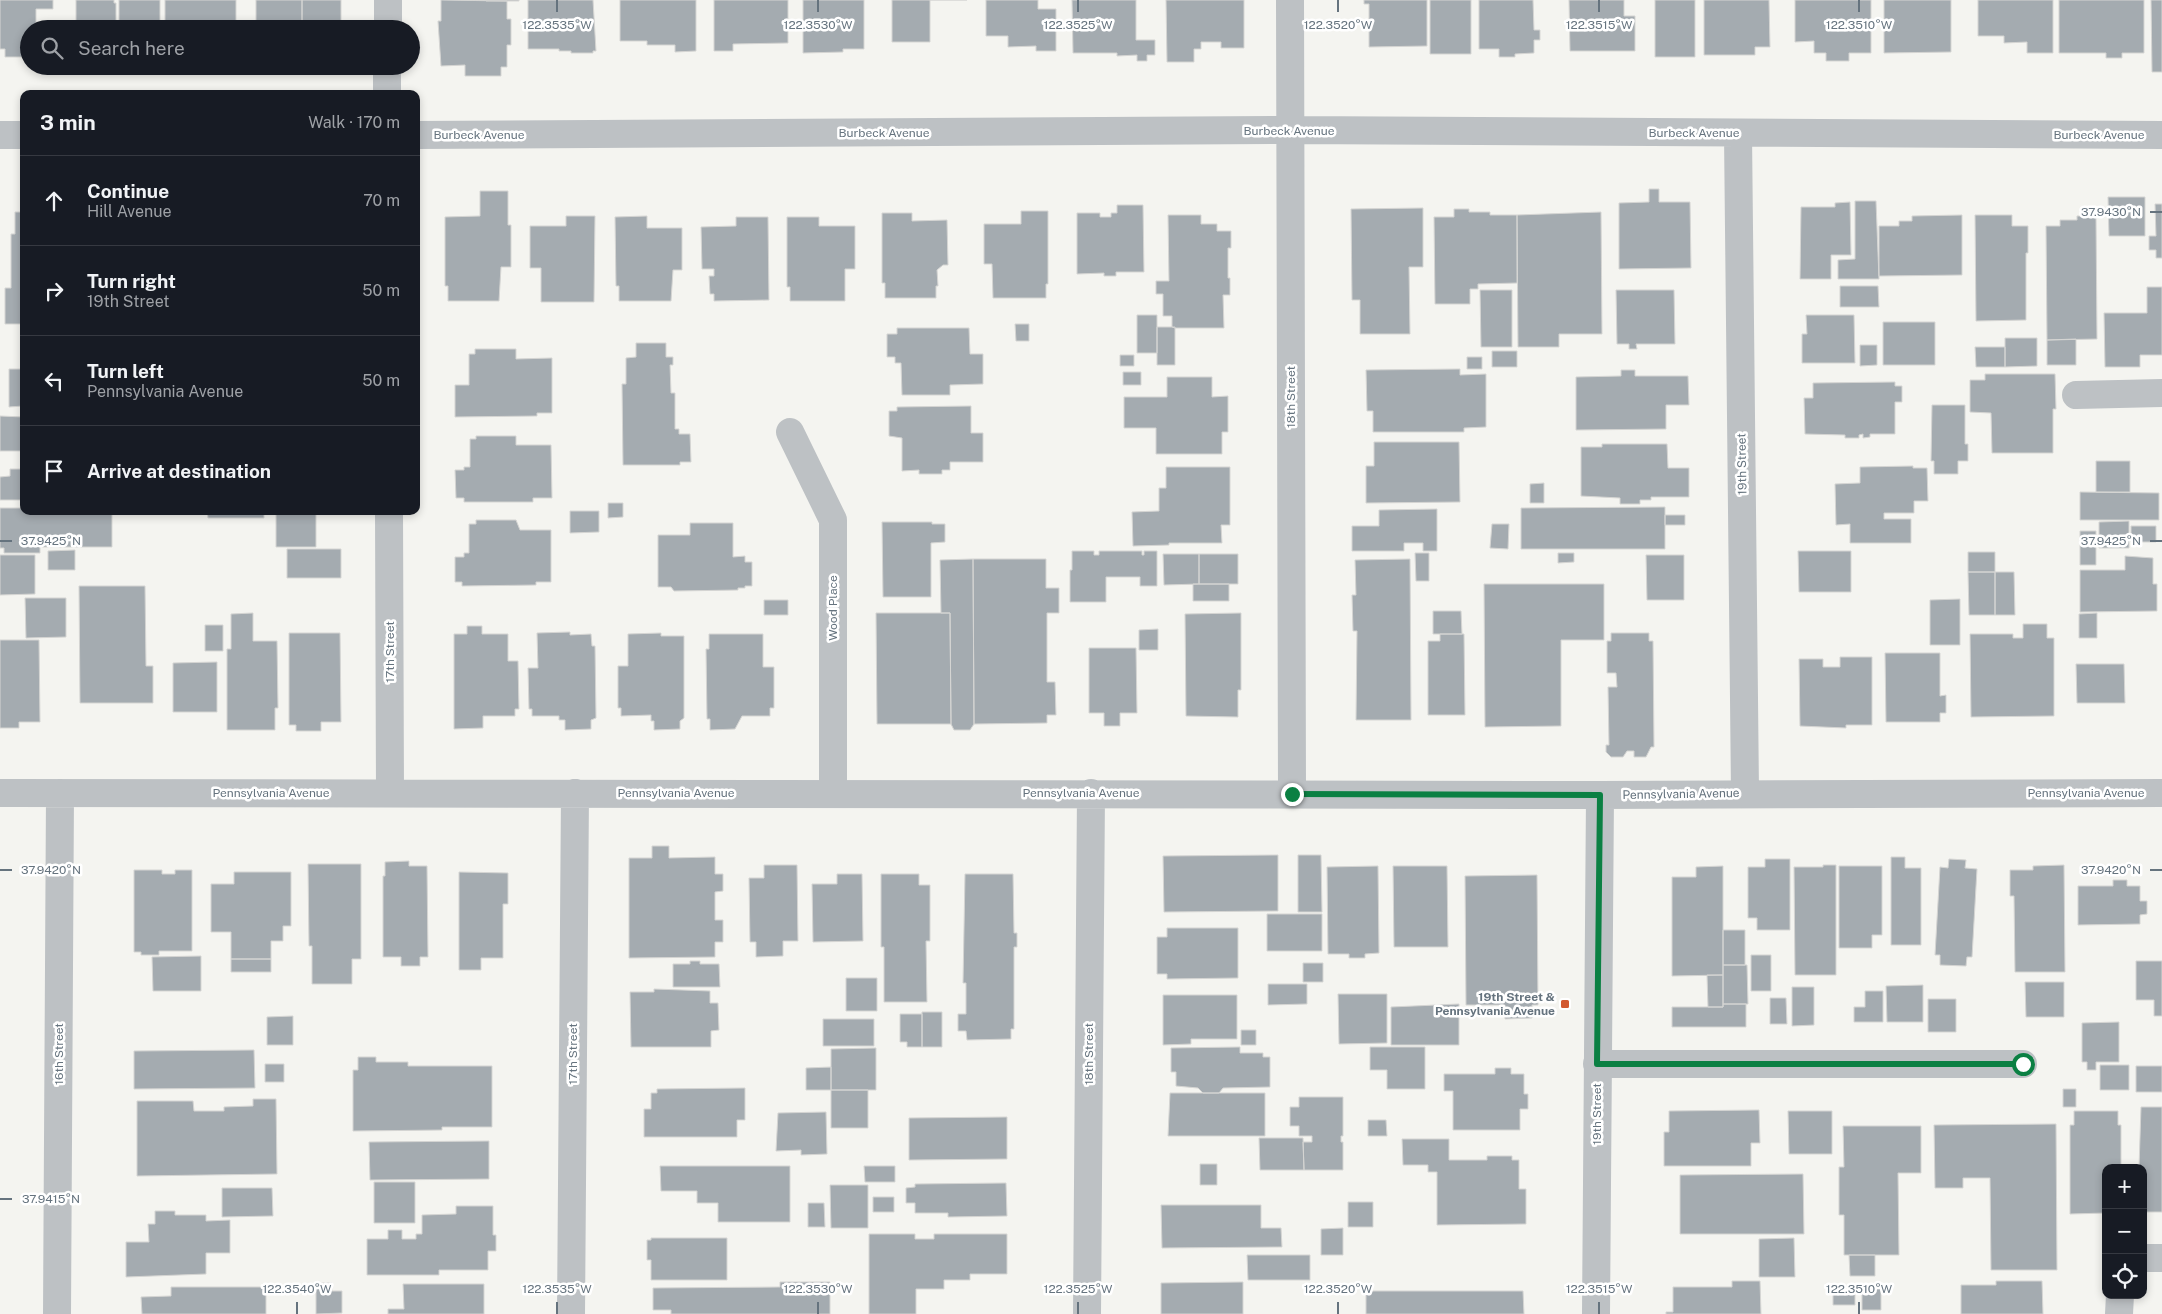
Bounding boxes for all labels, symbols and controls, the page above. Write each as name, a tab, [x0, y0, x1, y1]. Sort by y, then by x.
text: 122.3535°W	[522, 18, 592, 32]
text: 122.3530°W	[784, 18, 853, 32]
text: 122.3525°W	[1044, 18, 1113, 32]
text: 122.3520°W	[1304, 18, 1373, 32]
text: 122.3515°W	[1566, 18, 1633, 32]
text: 122.3510°W	[1826, 18, 1893, 32]
search box	[20, 20, 420, 75]
icon: search	[38, 34, 66, 62]
text: Search here	[78, 37, 185, 59]
text: 3 min	[40, 110, 96, 135]
text: Walk · 170 m	[308, 113, 400, 132]
street label: Burbeck Avenue	[1243, 124, 1335, 138]
street label: Burbeck Avenue	[838, 126, 930, 140]
street label: Burbeck Avenue	[1648, 126, 1740, 140]
street label: Burbeck Avenue	[433, 128, 525, 142]
street label: Burbeck Avenue	[2053, 128, 2145, 142]
text: Continue	[87, 180, 169, 202]
icon: ahead	[40, 187, 68, 215]
text: 70 m	[363, 191, 400, 210]
text: Hill Avenue	[87, 202, 172, 221]
text: 37.9430°N	[2081, 205, 2141, 219]
text: Turn right	[87, 270, 176, 292]
icon: right	[40, 277, 68, 305]
text: 50 m	[362, 281, 400, 300]
text: 19th Street	[87, 292, 170, 311]
text: Turn left	[87, 360, 164, 382]
street label: 18th Street	[1284, 366, 1298, 428]
icon: left	[40, 367, 68, 395]
text: 50 m	[362, 371, 400, 390]
text: Pennsylvania Avenue	[87, 382, 243, 401]
street label: 19th Street	[1734, 433, 1750, 495]
icon: arrive	[40, 457, 68, 485]
text: Arrive at destination	[87, 460, 271, 482]
text: 37.9425°N	[21, 534, 81, 548]
text: 37.9425°N	[2081, 534, 2141, 548]
street label: Wood Place	[826, 575, 840, 641]
street label: 17th Street	[383, 621, 397, 683]
route end	[1281, 783, 1304, 806]
street label: Pennsylvania Avenue	[212, 786, 330, 800]
street label: Pennsylvania Avenue	[617, 786, 735, 800]
street label: Pennsylvania Avenue	[1022, 786, 1140, 800]
street label: Pennsylvania Avenue	[1622, 786, 1740, 802]
street label: Pennsylvania Avenue	[2027, 786, 2145, 800]
text: 37.9420°N	[21, 863, 81, 877]
text: 37.9420°N	[2081, 863, 2141, 877]
place label: 19th Street & Pennsylvania Avenue	[1435, 990, 1555, 1018]
marker: 19th Street & Pennsylvania Avenue	[1559, 998, 1571, 1010]
street label: 16th Street	[52, 1023, 66, 1085]
street label: 17th Street	[566, 1023, 580, 1085]
street label: 18th Street	[1082, 1023, 1096, 1085]
route start	[2012, 1053, 2035, 1076]
street label: 19th Street	[1590, 1083, 1604, 1145]
map controls	[2102, 1164, 2147, 1299]
button: +	[2102, 1164, 2147, 1209]
text: 37.9415°N	[22, 1192, 80, 1206]
button: −	[2102, 1209, 2147, 1254]
button: locate	[2102, 1254, 2147, 1299]
text: 122.3540°W	[262, 1282, 332, 1296]
text: 122.3535°W	[522, 1282, 592, 1296]
text: 122.3530°W	[784, 1282, 853, 1296]
text: 122.3525°W	[1044, 1282, 1113, 1296]
text: 122.3520°W	[1304, 1282, 1373, 1296]
text: 122.3515°W	[1566, 1282, 1633, 1296]
text: 122.3510°W	[1826, 1282, 1893, 1296]

